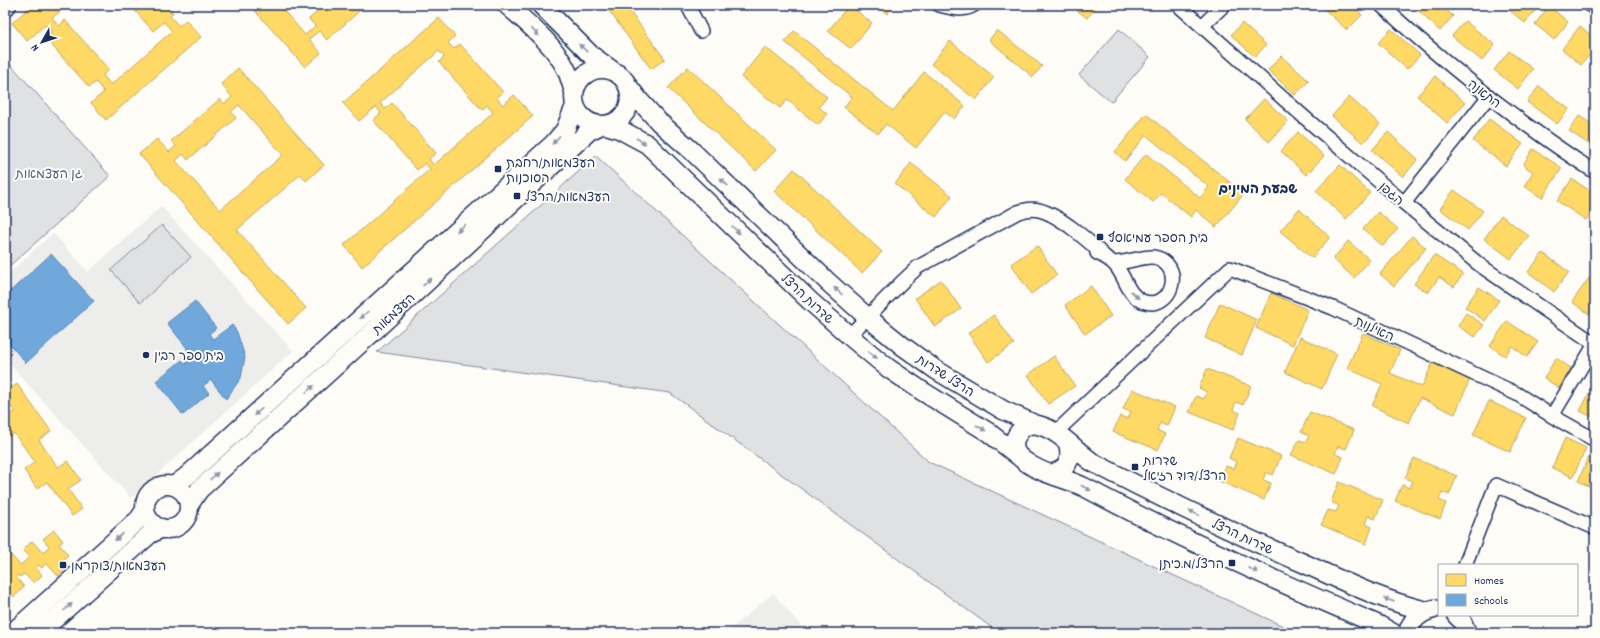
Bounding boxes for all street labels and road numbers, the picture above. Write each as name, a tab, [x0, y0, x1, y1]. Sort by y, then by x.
street label: התאנה	[1463, 76, 1504, 114]
street label: הגפן	[1374, 179, 1407, 211]
street label: שדרות הרצל	[776, 270, 837, 329]
street label: העצמאות	[368, 290, 421, 340]
street label: האילנות	[1351, 313, 1397, 348]
street label: הרצל שדרות	[911, 351, 978, 403]
street label: שדרות הרצל	[1208, 516, 1276, 561]

